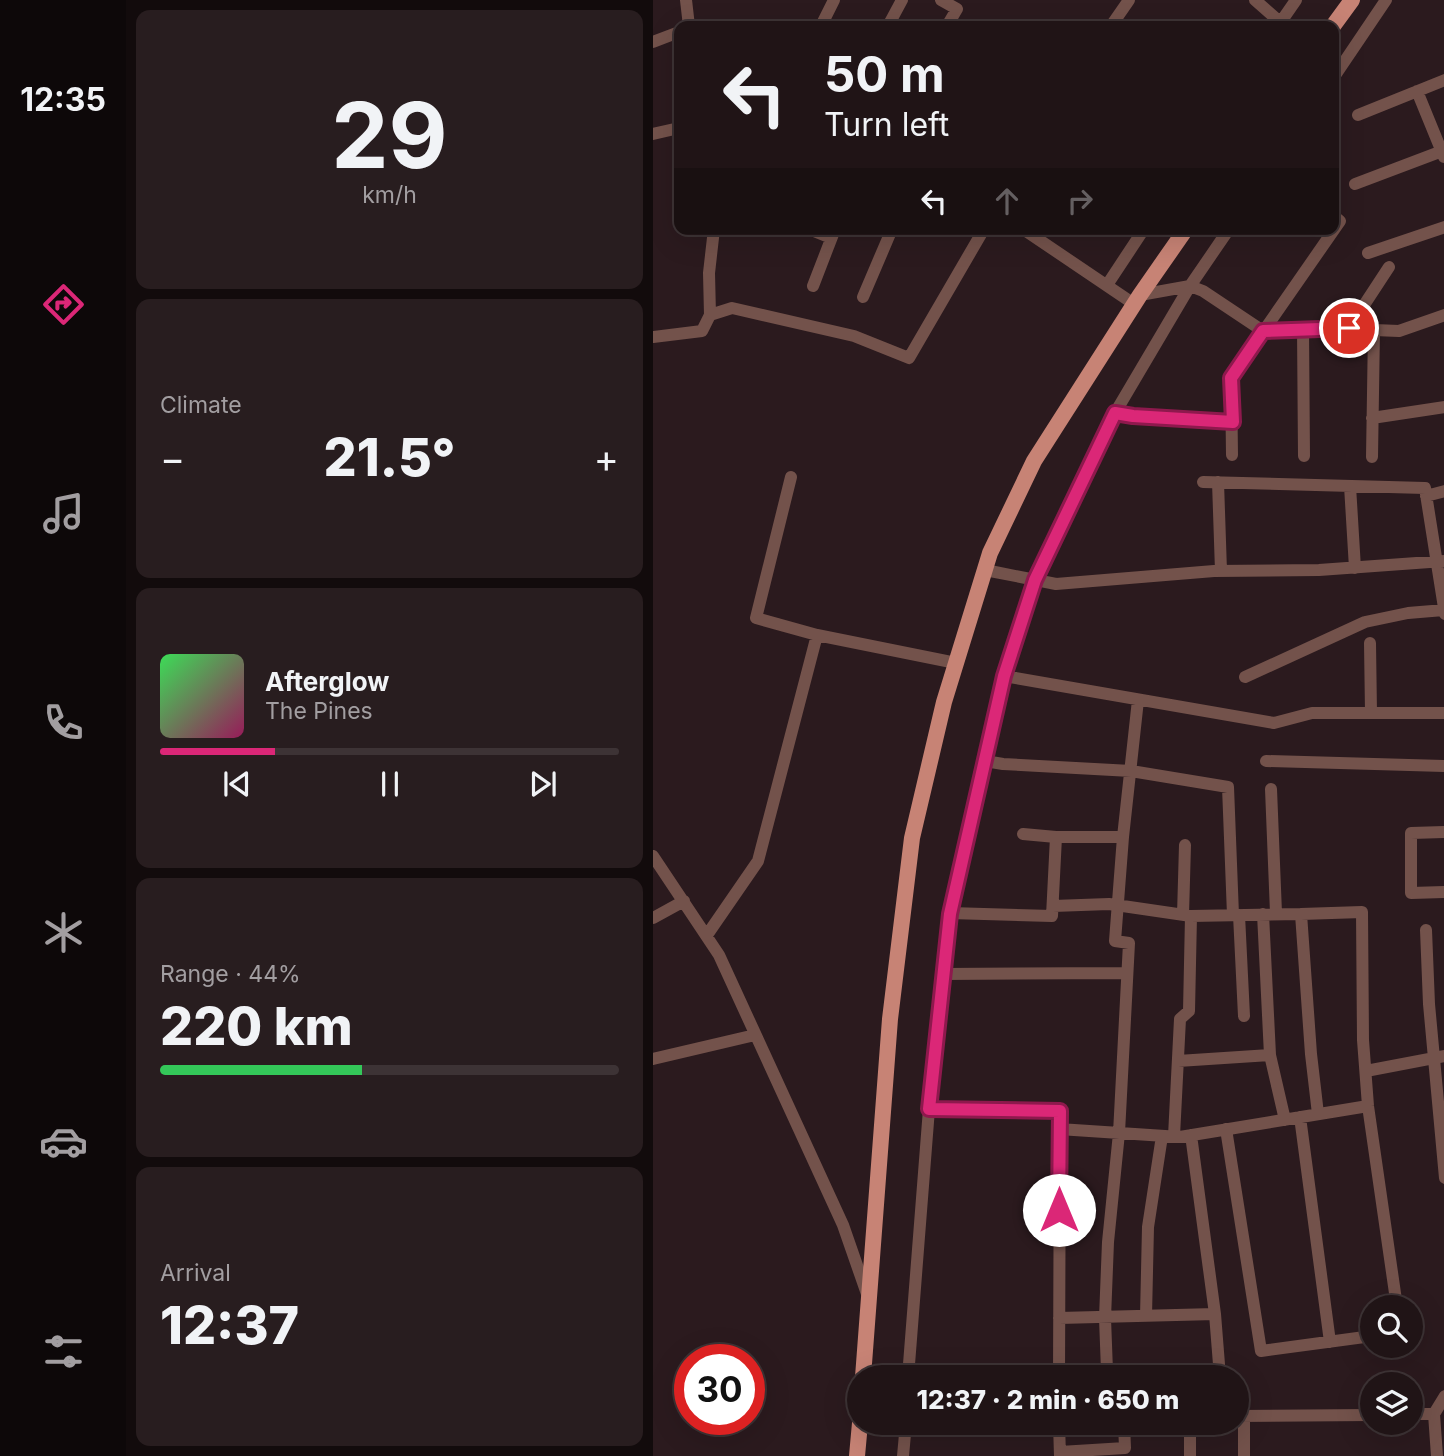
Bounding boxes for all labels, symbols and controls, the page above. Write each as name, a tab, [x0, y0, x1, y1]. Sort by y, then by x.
text: 50 m	[824, 45, 945, 104]
icon: left	[709, 49, 800, 140]
text: 12:35	[20, 80, 106, 119]
text: 29	[331, 80, 448, 190]
text: Turn left	[824, 105, 949, 144]
text: km/h	[362, 181, 417, 209]
icon: left	[915, 182, 953, 220]
icon: ahead	[988, 182, 1026, 220]
icon: right	[1061, 182, 1099, 220]
icon: directions	[39, 280, 88, 329]
pin	[1319, 298, 1379, 358]
icon: arrive	[1330, 309, 1368, 347]
text: Climate	[160, 391, 242, 419]
text: 21.5°	[324, 426, 455, 489]
text: −	[160, 435, 185, 481]
text: +	[594, 435, 619, 481]
icon: music	[39, 489, 88, 538]
text: Afterglow	[265, 666, 389, 697]
text: The Pines	[265, 697, 373, 725]
icon: phone	[39, 698, 88, 747]
icon: previous	[218, 765, 256, 803]
icon: pause	[371, 765, 409, 803]
icon: next	[524, 765, 562, 803]
icon: climate	[39, 908, 88, 957]
text: Range · 44%	[160, 960, 301, 988]
text: 220 km	[160, 995, 353, 1058]
icon: car	[39, 1117, 88, 1166]
position arrow	[1022, 1173, 1096, 1247]
text: Arrival	[160, 1259, 231, 1287]
text: 12:37	[160, 1294, 299, 1357]
map controls	[1360, 1295, 1423, 1435]
button: search	[1360, 1295, 1423, 1358]
icon: filters	[39, 1327, 88, 1376]
speed limit sign: 30	[674, 1344, 765, 1435]
button: layers	[1360, 1372, 1423, 1435]
text: 12:37 · 2 min · 650 m	[917, 1384, 1179, 1415]

